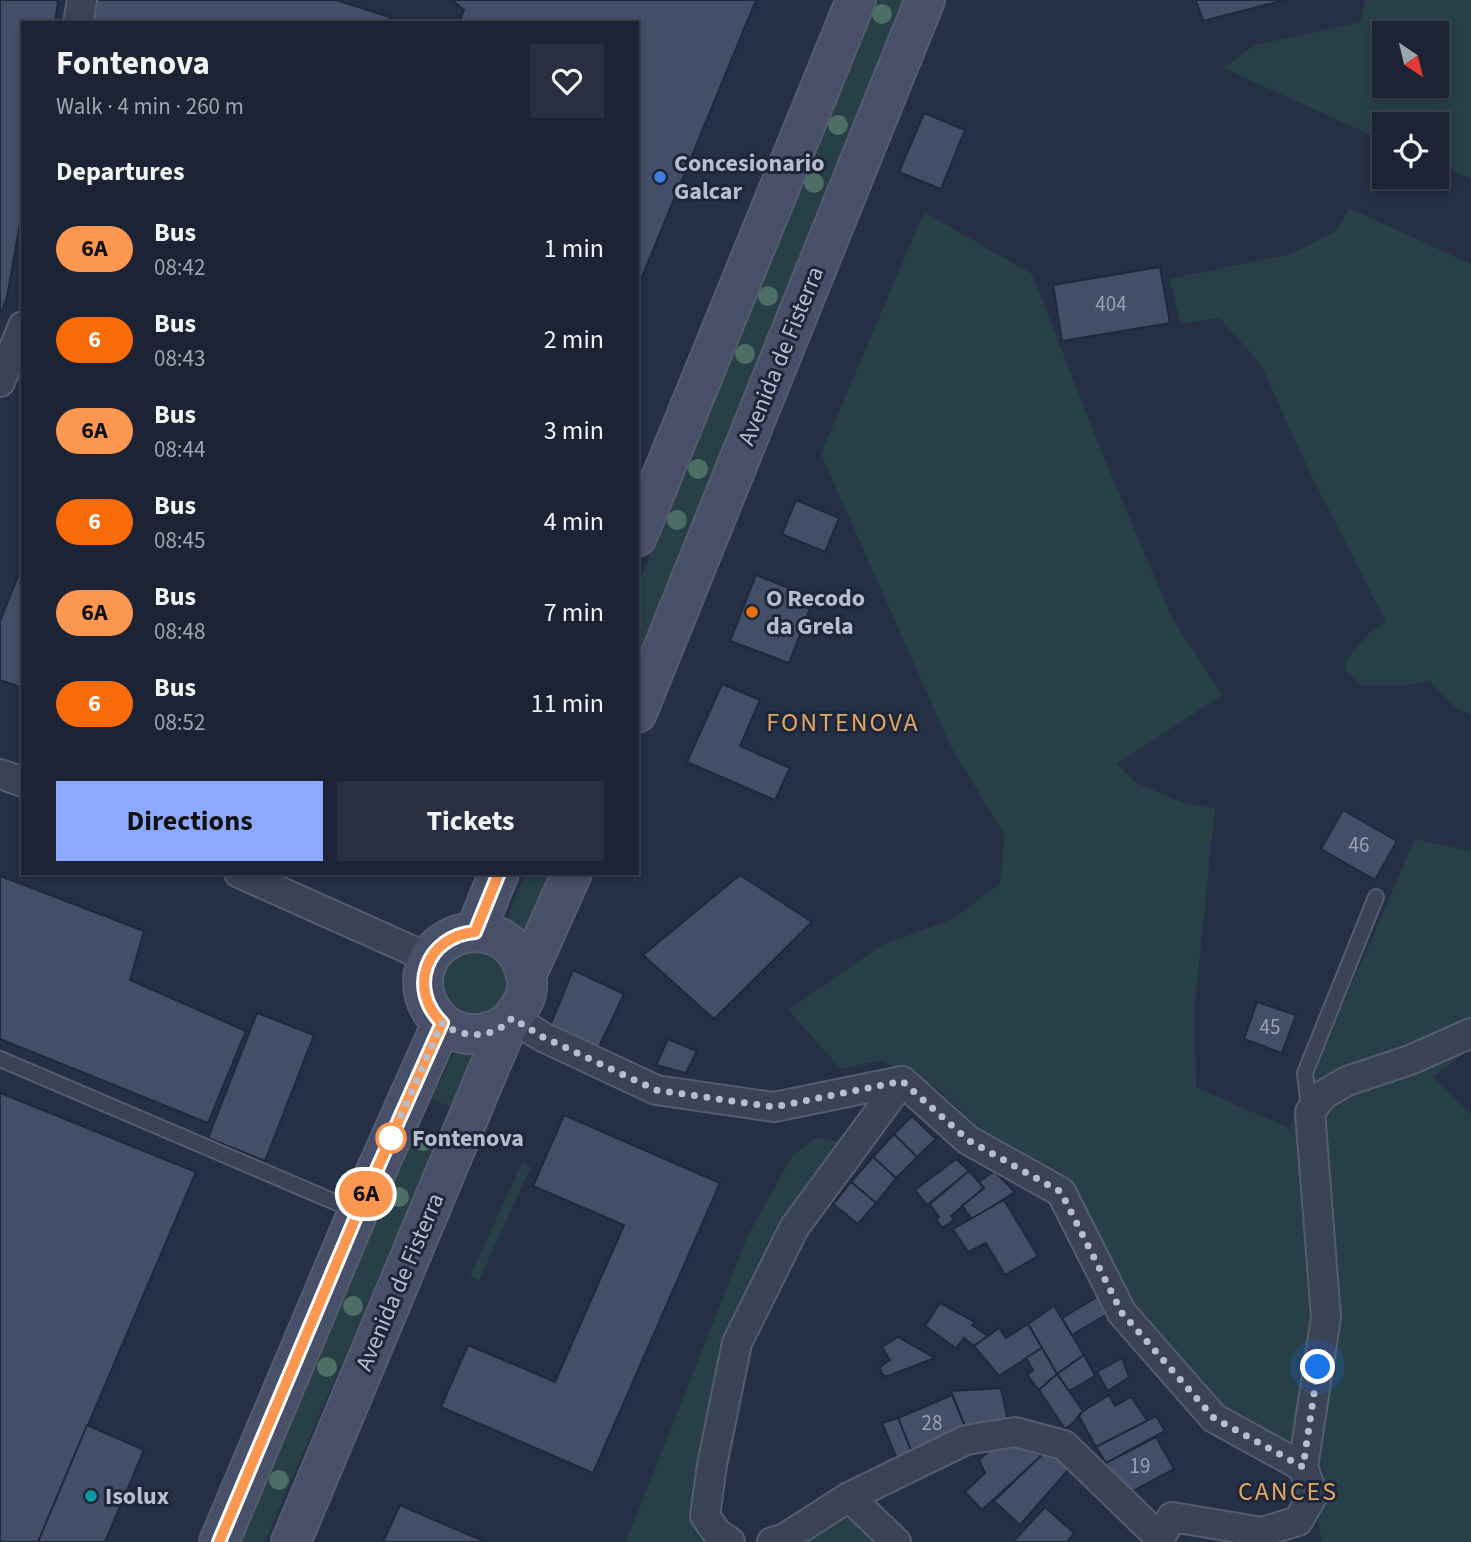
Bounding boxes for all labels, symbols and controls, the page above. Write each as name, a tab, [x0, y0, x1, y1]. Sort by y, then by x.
north arrow	[1372, 21, 1449, 98]
map controls	[1372, 21, 1449, 189]
text: Fontenova	[56, 40, 210, 87]
button: heart	[530, 44, 604, 118]
text: Walk · 4 min · 260 m	[56, 90, 244, 123]
button: locate	[1372, 112, 1449, 189]
place label: Concesionario Galcar	[674, 146, 824, 209]
text: Departures	[56, 153, 184, 190]
marker: Concesionario Galcar	[652, 169, 668, 185]
text: Bus	[154, 214, 196, 251]
text: 1 min	[544, 230, 604, 267]
text: 6A	[81, 231, 108, 266]
text: 08:42	[154, 251, 205, 284]
street label: Avenida de Fisterra	[729, 261, 833, 451]
house number: 404	[1095, 289, 1127, 319]
text: Bus	[154, 305, 196, 342]
text: 2 min	[544, 321, 604, 358]
text: 6	[88, 322, 101, 357]
text: 08:43	[154, 342, 205, 375]
text: Bus	[154, 396, 196, 433]
text: 3 min	[544, 412, 604, 449]
text: 6A	[81, 413, 108, 448]
text: 08:44	[154, 433, 205, 466]
text: Bus	[154, 487, 196, 524]
text: 4 min	[544, 503, 604, 540]
text: 6	[88, 504, 101, 539]
text: 08:45	[154, 524, 205, 557]
text: Bus	[154, 578, 196, 615]
place label: O Recodo da Grela	[766, 581, 865, 644]
text: 7 min	[544, 594, 604, 631]
text: 6A	[81, 595, 108, 630]
marker: O Recodo da Grela	[744, 604, 760, 620]
text: 08:48	[154, 615, 205, 648]
text: Bus	[154, 669, 196, 706]
text: 11 min	[531, 685, 604, 722]
text: 6	[88, 686, 101, 721]
district label: FONTENOVA	[766, 704, 920, 741]
text: 08:52	[154, 706, 205, 739]
button: Directions	[56, 781, 323, 861]
button: Tickets	[337, 781, 604, 861]
house number: 46	[1349, 830, 1369, 860]
house number: 45	[1260, 1012, 1280, 1042]
place label: Fontenova	[412, 1121, 524, 1156]
marker: Fontenova	[376, 1123, 406, 1153]
line badge: 6A	[334, 1171, 398, 1217]
text: 6A	[353, 1176, 379, 1211]
street label: Avenida de Fisterra	[347, 1188, 453, 1376]
your location	[1300, 1349, 1335, 1384]
house number: 28	[922, 1408, 942, 1438]
house number: 19	[1130, 1451, 1150, 1481]
district label: CANCES	[1238, 1473, 1338, 1510]
place label: Isolux	[105, 1479, 169, 1514]
marker: Isolux	[83, 1488, 99, 1504]

